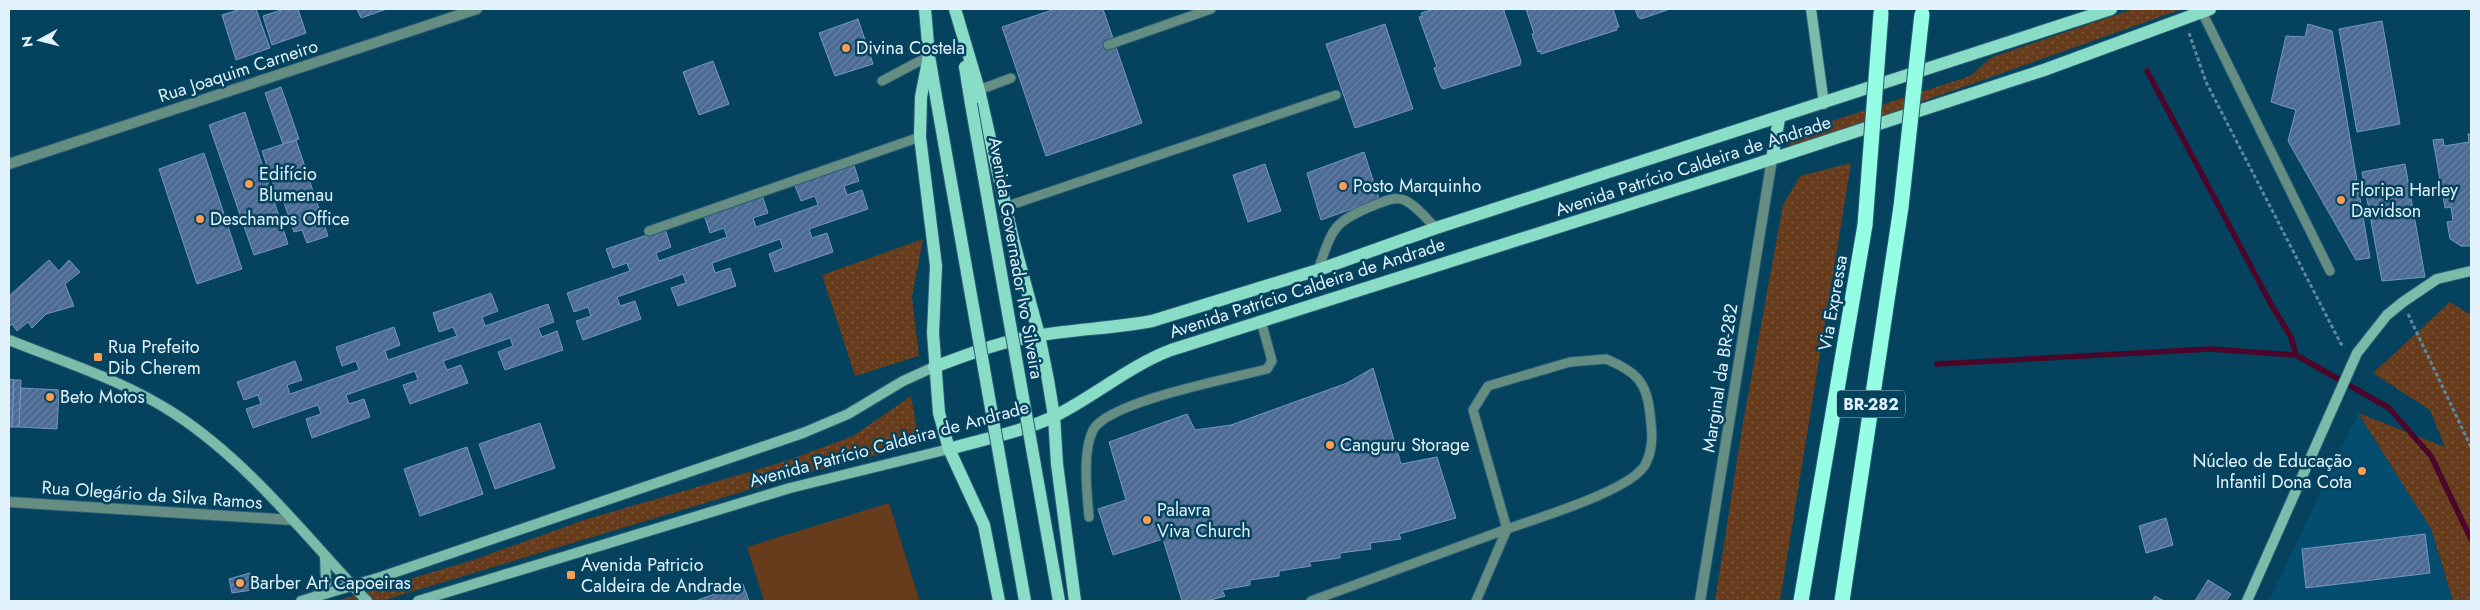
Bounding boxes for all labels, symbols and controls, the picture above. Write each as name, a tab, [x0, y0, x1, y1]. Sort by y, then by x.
north arrow	[15, 15, 65, 65]
street label: Rua Joaquim Carneiro	[155, 33, 321, 109]
text: N	[16, 35, 38, 48]
place label: Divina Costela	[856, 35, 965, 61]
marker: Divina Costela	[840, 42, 852, 54]
street label: Avenida Patrício Caldeira de Andrade	[1552, 109, 1834, 223]
street label: Avenida Governador Ivo Silveira	[982, 135, 1050, 381]
place label: Edifício Blumenau	[259, 161, 334, 208]
place label: Posto Marquinho	[1353, 173, 1481, 199]
place label: Floripa Harley Davidson	[2351, 177, 2458, 224]
marker: Edifício Blumenau	[243, 178, 255, 190]
marker: Posto Marquinho	[1337, 180, 1349, 192]
marker: Floripa Harley Davidson	[2335, 194, 2347, 206]
place label: Deschamps Office	[210, 206, 350, 232]
marker: Deschamps Office	[194, 213, 206, 225]
street label: Avenida Patrício Caldeira de Andrade	[1166, 231, 1448, 345]
street label: Via Expressa	[1812, 253, 1854, 353]
street label: Marginal da BR-282	[1695, 302, 1745, 454]
place label: Rua Prefeito Dib Cherem	[108, 334, 201, 381]
marker: Rua Prefeito Dib Cherem	[92, 351, 104, 363]
place label: Beto Motos	[60, 384, 145, 410]
road number: BR-282	[1837, 390, 1905, 418]
marker: Beto Motos	[44, 391, 56, 403]
street label: Avenida Patrício Caldeira de Andrade	[746, 394, 1032, 494]
place label: Canguru Storage	[1340, 432, 1470, 458]
marker: Canguru Storage	[1324, 439, 1336, 451]
place label: Núcleo de Educação Infantil Dona Cota	[2192, 448, 2352, 495]
marker: Núcleo de Educação Infantil Dona Cota	[2356, 465, 2368, 477]
street label: Rua Olegário da Silva Ramos	[41, 474, 263, 516]
place label: Palavra Viva Church	[1157, 497, 1251, 544]
marker: Palavra Viva Church	[1141, 514, 1153, 526]
place label: Avenida Patricio Caldeira de Andrade	[581, 552, 741, 599]
marker: Avenida Patricio Caldeira de Andrade	[565, 569, 577, 581]
place label: Barber Art Capoeiras	[250, 570, 411, 596]
marker: Barber Art Capoeiras	[234, 577, 246, 589]

